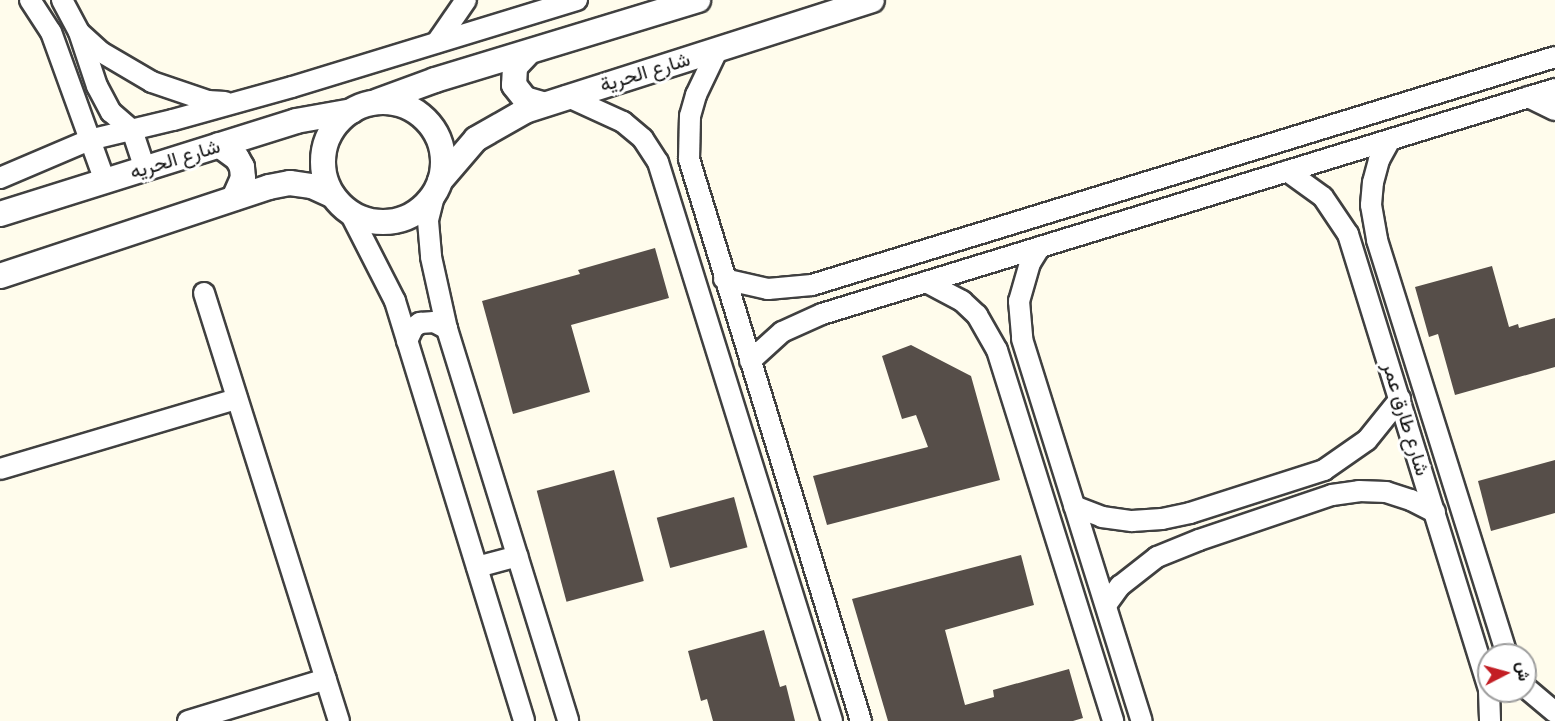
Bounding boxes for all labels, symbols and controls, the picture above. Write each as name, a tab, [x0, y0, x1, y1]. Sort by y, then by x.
street label: شارع الحرية	[597, 47, 693, 97]
street label: شارع الحريه	[127, 134, 223, 184]
street label: شارع طارق عمر	[1377, 359, 1435, 479]
north arrow	[1477, 643, 1537, 703]
text: ش	[1513, 661, 1534, 682]

